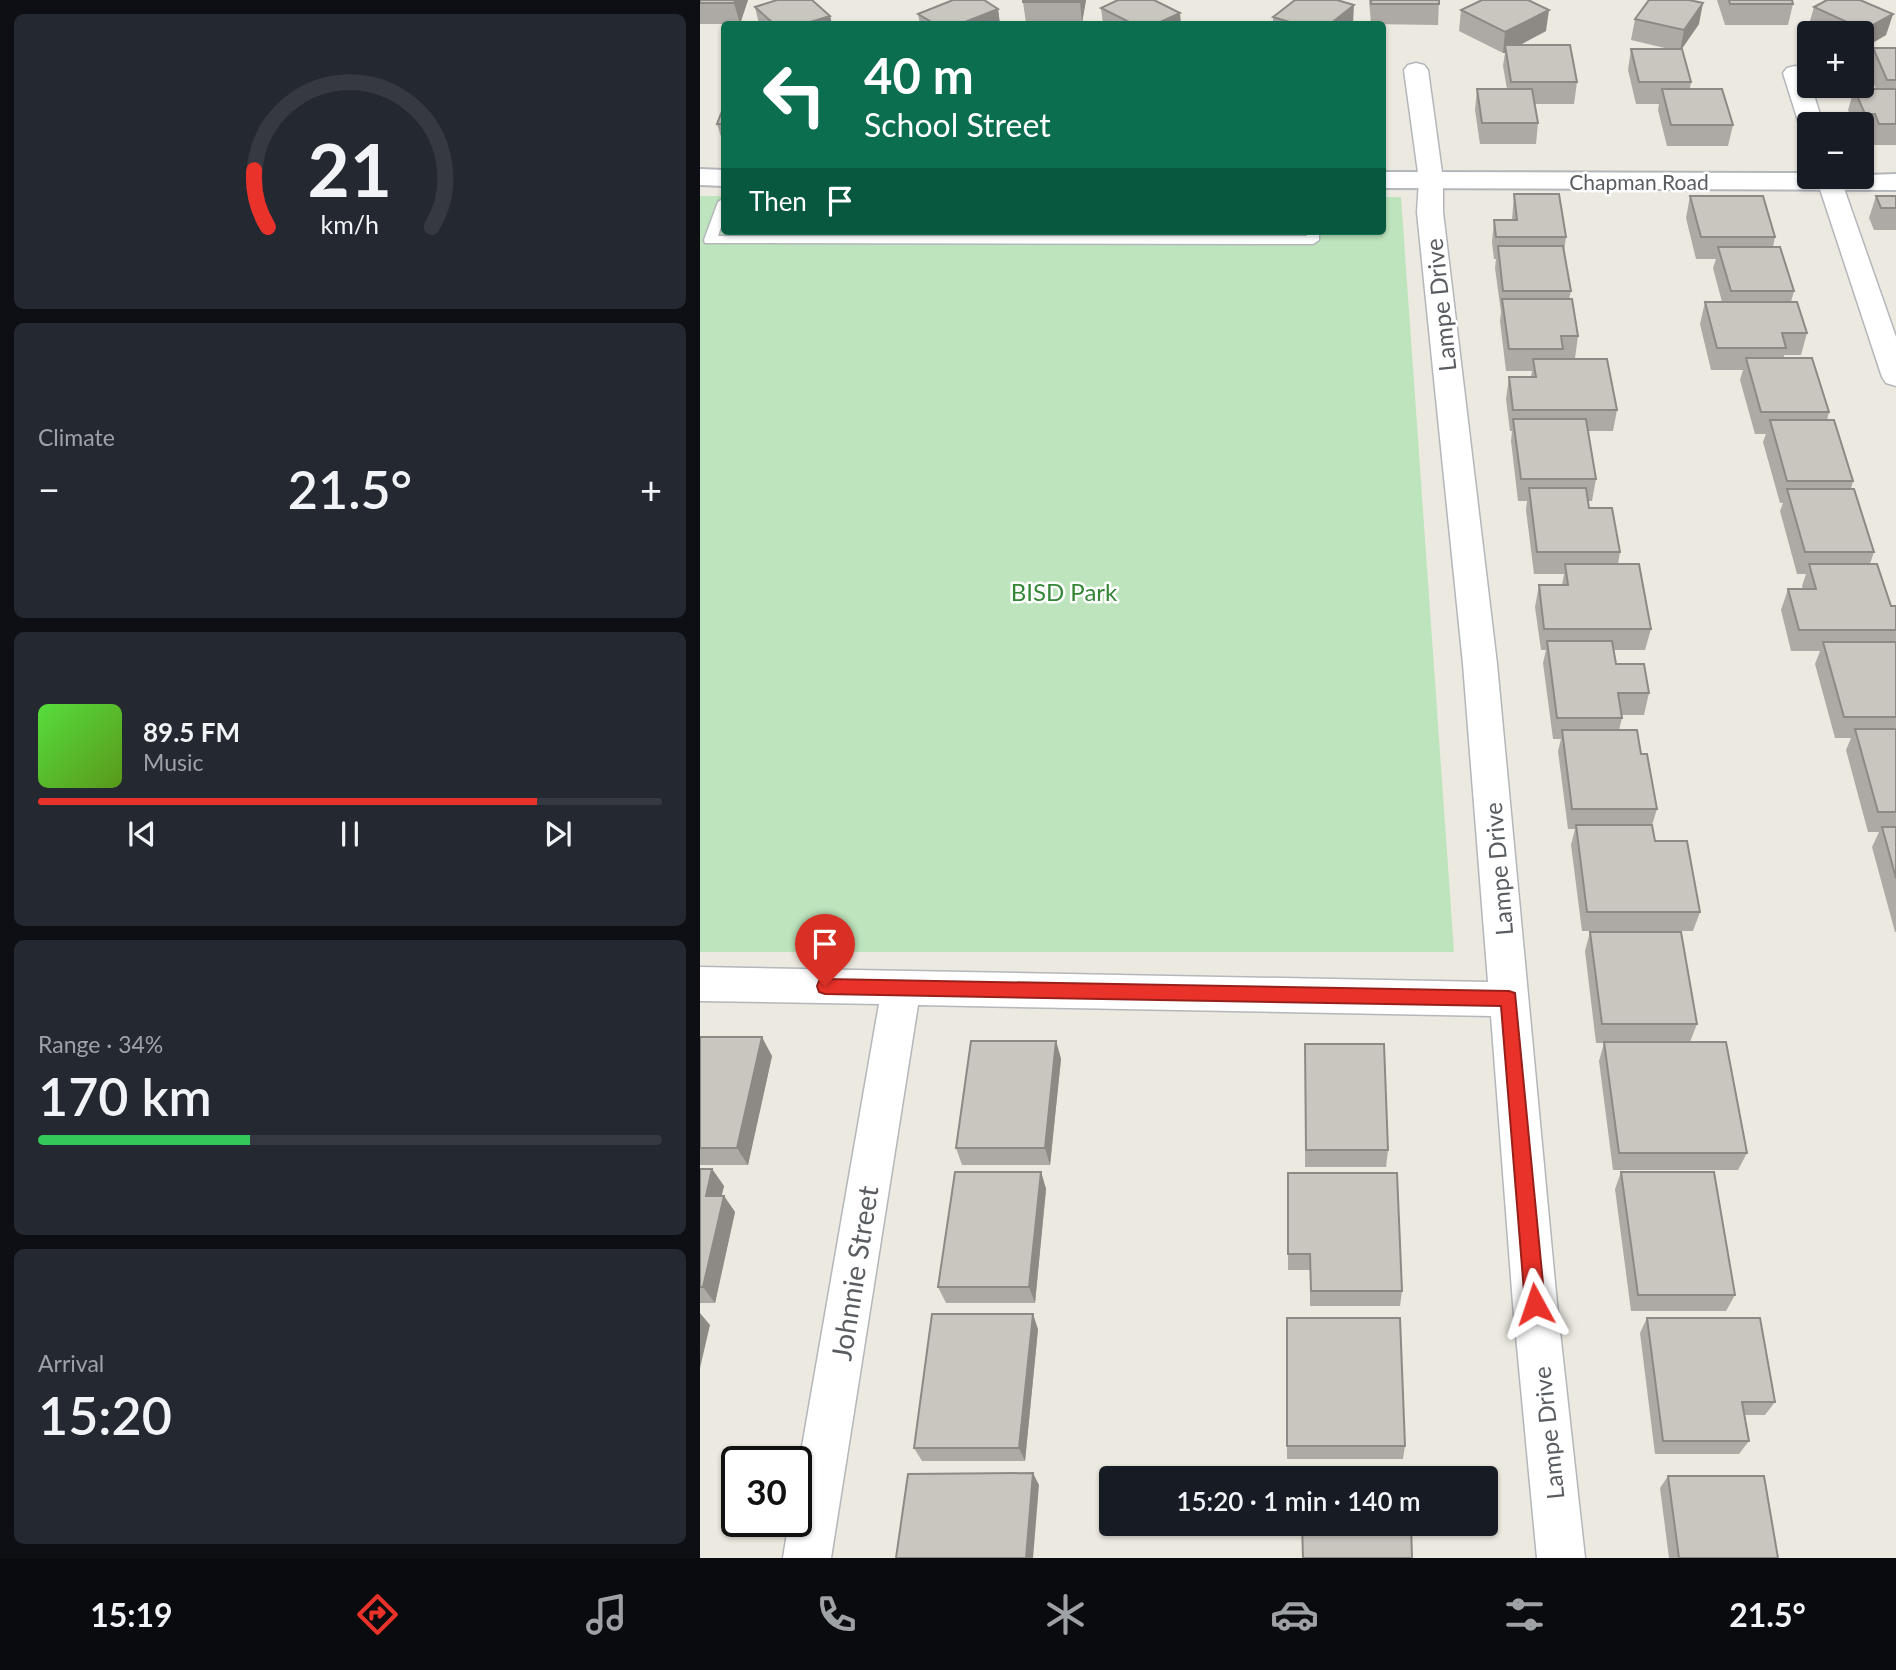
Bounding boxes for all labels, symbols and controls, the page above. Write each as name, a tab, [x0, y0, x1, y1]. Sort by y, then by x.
map controls	[1797, 21, 1874, 189]
button: +	[1797, 21, 1874, 98]
text: 40 m	[864, 46, 974, 104]
icon: left	[749, 49, 840, 140]
text: School Street	[864, 105, 1051, 144]
button: −	[1797, 112, 1874, 189]
text: 21	[308, 126, 392, 214]
street label: Chapman Road	[1569, 169, 1709, 194]
icon: arrive	[821, 182, 859, 220]
text: Then	[749, 185, 807, 217]
text: km/h	[321, 209, 379, 239]
street label: Lampe Drive	[1419, 237, 1461, 373]
text: Climate	[38, 423, 115, 451]
text: 21.5°	[288, 458, 412, 520]
text: −	[38, 466, 60, 512]
text: +	[640, 466, 662, 512]
park label: BISD Park	[1011, 577, 1118, 606]
text: 89.5 FM	[143, 716, 240, 748]
text: Music	[143, 748, 203, 776]
street label: Lampe Drive	[1478, 801, 1518, 937]
icon: previous	[123, 815, 161, 853]
icon: pause	[331, 815, 369, 853]
icon: next	[539, 815, 577, 853]
pin	[795, 914, 855, 986]
icon: arrive	[806, 925, 844, 963]
text: Range · 34%	[38, 1030, 163, 1058]
text: 170 km	[38, 1065, 212, 1127]
street label: Johnnie Street	[823, 1183, 885, 1363]
position arrow	[1498, 1267, 1572, 1341]
text: Arrival	[38, 1349, 104, 1377]
street label: Lampe Drive	[1527, 1365, 1569, 1501]
text: 15:20	[38, 1384, 172, 1446]
speed limit sign: 30	[721, 1446, 812, 1537]
text: 15:20 · 1 min · 140 m	[1176, 1485, 1421, 1517]
icon: directions	[353, 1590, 402, 1639]
icon: music	[582, 1590, 631, 1639]
icon: phone	[812, 1590, 861, 1639]
icon: climate	[1041, 1590, 1090, 1639]
icon: car	[1270, 1590, 1319, 1639]
icon: filters	[1500, 1590, 1549, 1639]
text: 15:19	[90, 1595, 173, 1634]
text: 21.5°	[1729, 1595, 1806, 1634]

